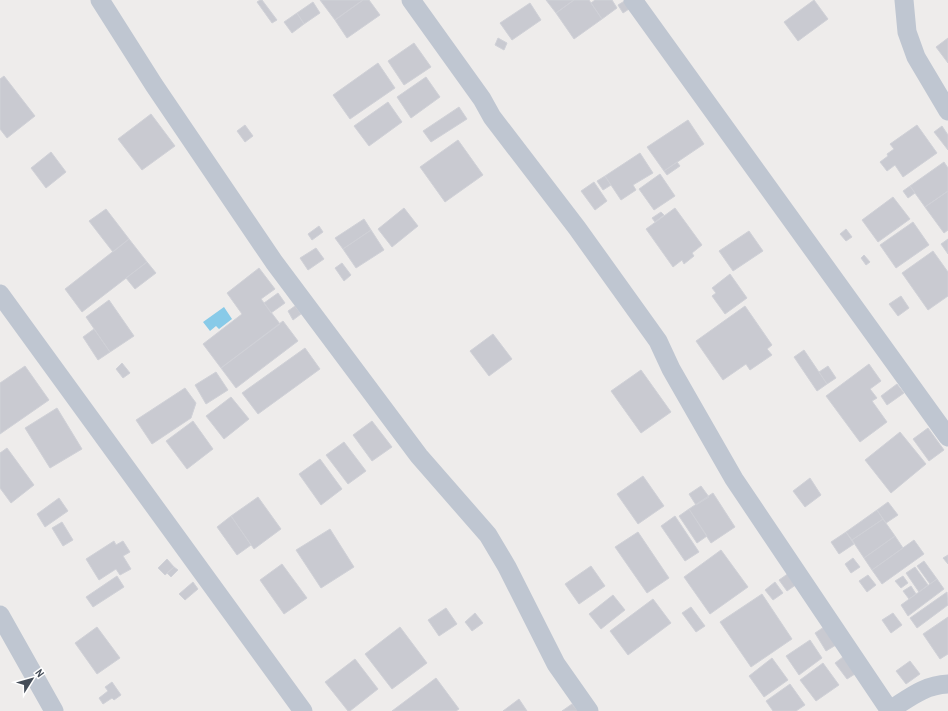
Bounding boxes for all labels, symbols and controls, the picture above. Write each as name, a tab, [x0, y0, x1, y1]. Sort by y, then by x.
north arrow	[12, 659, 52, 699]
text: N	[32, 666, 48, 680]

